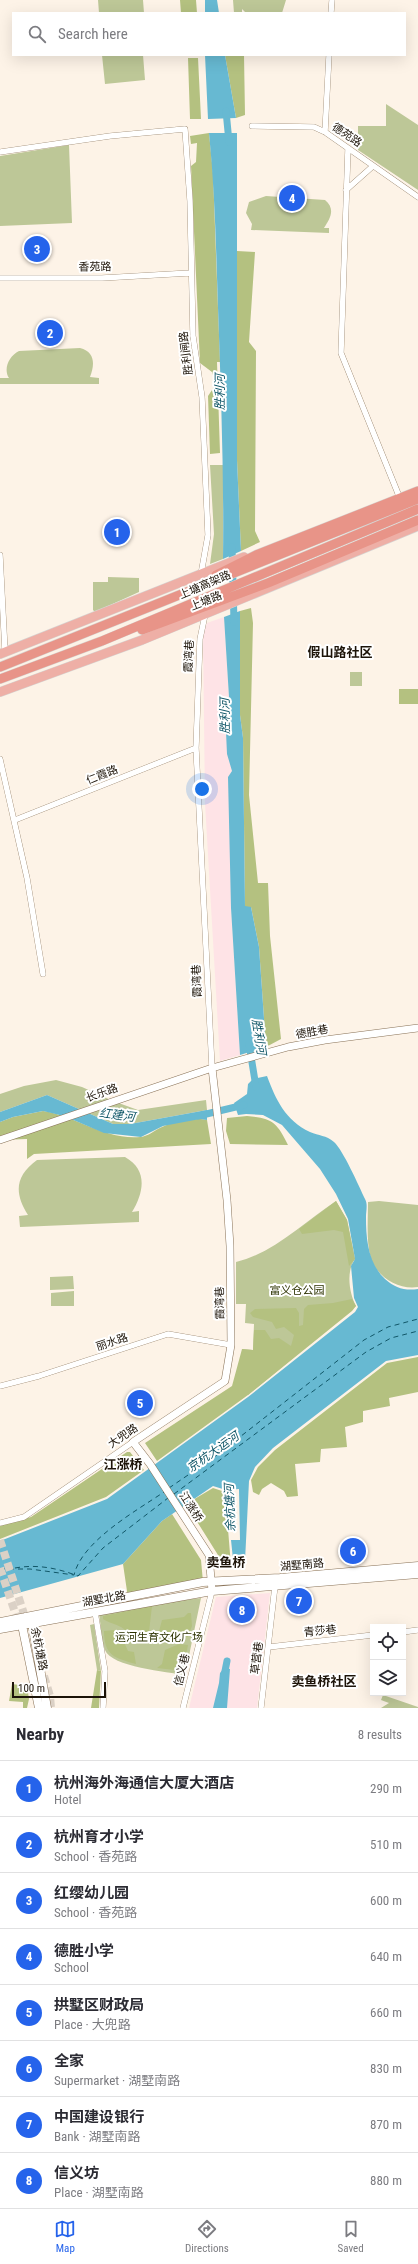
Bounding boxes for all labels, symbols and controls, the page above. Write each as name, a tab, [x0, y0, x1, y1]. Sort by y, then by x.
search box	[12, 12, 406, 56]
icon: search	[26, 23, 48, 45]
text: Search here	[58, 25, 128, 43]
street label: 德苑路	[330, 120, 364, 150]
pin: 4	[279, 183, 305, 213]
pin: 3	[24, 234, 50, 264]
street label: 香苑路	[78, 260, 112, 274]
pin: 2	[37, 318, 63, 348]
street label: 胜利闸路	[177, 330, 195, 376]
water label: 胜利河	[213, 372, 227, 410]
pin: 1	[104, 517, 130, 547]
street label: 上塘高架路	[177, 568, 233, 602]
street label: 上塘路	[188, 589, 224, 613]
street label: 霞湾巷	[182, 639, 196, 673]
district label: 假山路社区	[307, 645, 373, 660]
water label: 胜利河	[218, 696, 232, 734]
street label: 仁霞路	[84, 763, 120, 787]
your location	[192, 779, 212, 799]
street label: 霞湾巷	[190, 964, 204, 998]
water label: 胜利河	[249, 1018, 269, 1058]
street label: 德胜巷	[295, 1022, 329, 1042]
street label: 长乐路	[84, 1081, 120, 1105]
water label: 红建河	[98, 1106, 138, 1124]
park label: 富义仓公园	[270, 1284, 325, 1297]
street label: 霞湾巷	[213, 1286, 227, 1320]
street label: 丽水路	[94, 1331, 130, 1353]
pin: 5	[127, 1388, 153, 1418]
street label: 大兜路	[106, 1421, 140, 1451]
water label: 京杭大运河	[184, 1428, 243, 1475]
district label: 江涨桥	[103, 1457, 143, 1472]
water label: 余杭塘河	[222, 1482, 238, 1532]
street label: 江涨桥	[177, 1490, 205, 1524]
pin: 6	[340, 1536, 366, 1566]
district label: 卖鱼桥	[206, 1555, 246, 1570]
street label: 湖墅南路	[280, 1557, 324, 1573]
pin: 7	[286, 1586, 312, 1616]
street label: 湖墅北路	[81, 1589, 127, 1609]
pin: 8	[229, 1595, 255, 1625]
street label: 青莎巷	[303, 1623, 337, 1639]
map controls	[370, 1624, 406, 1696]
button: locate	[370, 1624, 406, 1660]
street label: 余杭塘路	[28, 1626, 50, 1672]
park label: 运河生育文化广场	[115, 1631, 203, 1644]
street label: 草营巷	[249, 1641, 265, 1675]
street label: 信义巷	[172, 1652, 192, 1688]
button: layers	[370, 1660, 406, 1696]
district label: 卖鱼桥社区	[291, 1674, 357, 1689]
scale bar	[12, 1680, 106, 1699]
text: 100 m	[18, 1682, 45, 1695]
text: Nearby	[16, 1724, 64, 1744]
text: 8 results	[358, 1727, 402, 1742]
text: 杭州海外海通信大厦大酒店	[54, 1774, 234, 1792]
text: 1	[26, 1781, 32, 1796]
text: 290 m	[370, 1781, 402, 1796]
text: Hotel	[54, 1792, 82, 1807]
text: 杭州育才小学	[54, 1828, 144, 1846]
text: 2	[26, 1837, 32, 1852]
text: 510 m	[370, 1837, 402, 1852]
text: School · 香苑路	[54, 1849, 137, 1864]
text: 红缨幼儿园	[54, 1884, 129, 1902]
text: 3	[26, 1893, 32, 1908]
text: 600 m	[370, 1893, 402, 1908]
text: School · 香苑路	[54, 1905, 137, 1920]
text: 德胜小学	[54, 1942, 114, 1960]
text: 4	[26, 1949, 32, 1964]
text: 640 m	[370, 1949, 402, 1964]
text: School	[54, 1960, 89, 1975]
text: 拱墅区财政局	[54, 1996, 144, 2014]
text: 5	[26, 2005, 32, 2020]
text: 660 m	[370, 2005, 402, 2020]
text: Place · 大兜路	[54, 2017, 131, 2032]
text: 全家	[54, 2052, 84, 2070]
text: 6	[26, 2061, 32, 2076]
text: 830 m	[370, 2061, 402, 2076]
text: Supermarket · 湖墅南路	[54, 2073, 180, 2088]
text: 中国建设银行	[54, 2108, 144, 2126]
text: 7	[26, 2117, 32, 2132]
text: 870 m	[370, 2117, 402, 2132]
text: Bank · 湖墅南路	[54, 2129, 141, 2144]
text: 信义坊	[54, 2164, 99, 2182]
text: 8	[26, 2173, 32, 2188]
text: 880 m	[370, 2173, 402, 2188]
text: Place · 湖墅南路	[54, 2185, 144, 2200]
tab: Map	[54, 2218, 76, 2255]
tab: Directions	[185, 2218, 229, 2255]
tab: Saved	[338, 2218, 364, 2255]

